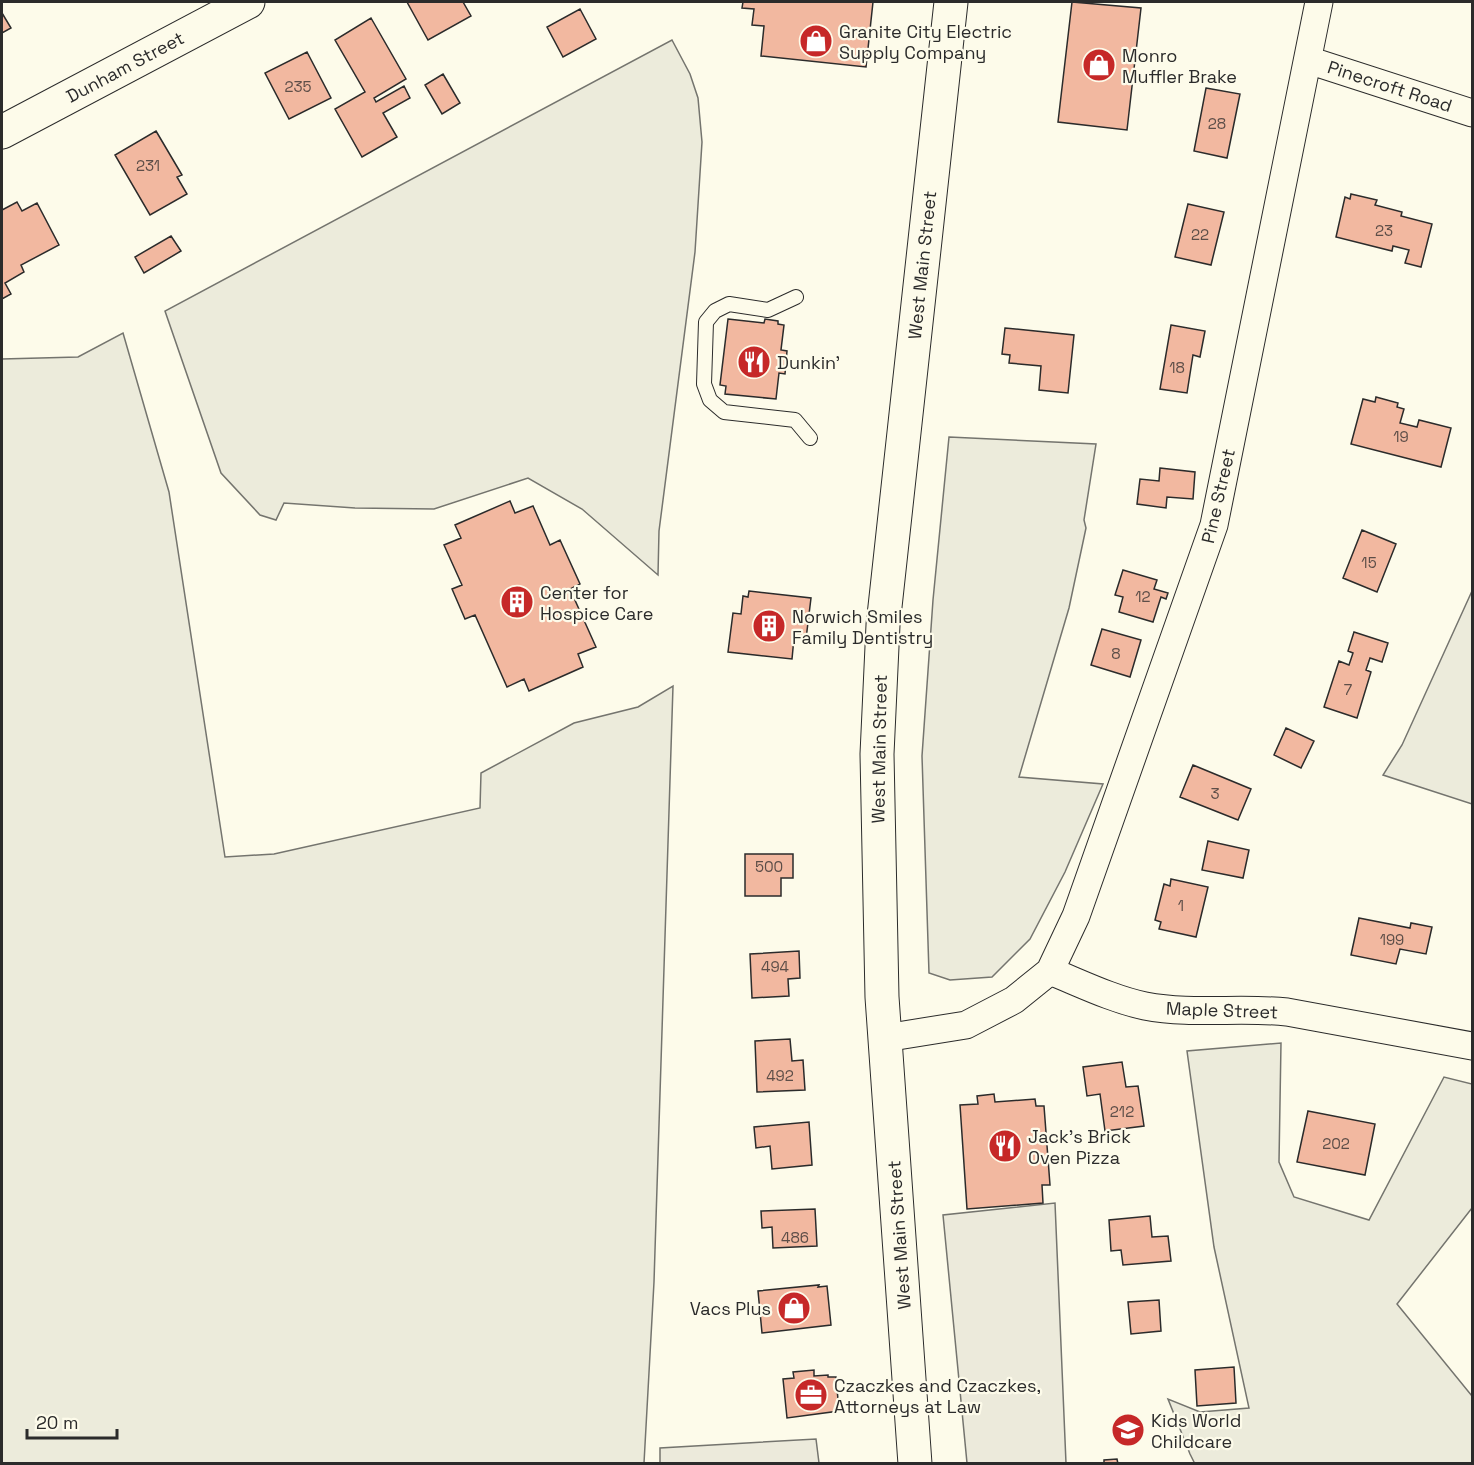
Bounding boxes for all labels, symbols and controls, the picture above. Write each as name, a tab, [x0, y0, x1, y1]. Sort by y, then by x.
place label: Granite City Electric Supply Company	[839, 20, 1012, 64]
shop icon: Granite City Electric Supply Company	[798, 23, 834, 59]
street label: Dunham Street	[62, 26, 188, 108]
place label: Monro Muffler Brake	[1122, 44, 1237, 88]
shop icon: Monro Muffler Brake	[1081, 47, 1117, 83]
street label: Pinecroft Road	[1325, 55, 1455, 117]
house number: 235	[284, 77, 312, 96]
house number: 28	[1208, 114, 1226, 133]
house number: 231	[136, 156, 160, 175]
street label: West Main Street	[903, 190, 941, 340]
house number: 23	[1375, 221, 1393, 240]
house number: 22	[1191, 225, 1209, 244]
restaurant icon: Dunkin'	[736, 344, 772, 380]
place label: Dunkin'	[777, 351, 840, 374]
house number: 18	[1169, 358, 1185, 377]
house number: 19	[1393, 427, 1409, 446]
street label: Pine Street	[1196, 446, 1240, 546]
house number: 15	[1361, 553, 1377, 572]
place label: Center for Hospice Care	[540, 581, 654, 625]
building icon: Center for Hospice Care	[499, 584, 535, 620]
house number: 12	[1135, 587, 1151, 606]
place label: Norwich Smiles Family Dentistry	[792, 605, 933, 649]
building icon: Norwich Smiles Family Dentistry	[751, 608, 787, 644]
house number: 8	[1111, 644, 1121, 663]
street label: West Main Street	[866, 674, 892, 824]
house number: 7	[1344, 680, 1352, 699]
house number: 3	[1210, 784, 1220, 803]
house number: 500	[755, 857, 783, 876]
house number: 1	[1178, 896, 1184, 915]
house number: 199	[1380, 930, 1404, 949]
house number: 494	[761, 957, 789, 976]
street label: Maple Street	[1166, 997, 1278, 1023]
house number: 492	[766, 1066, 794, 1085]
house number: 212	[1110, 1102, 1134, 1121]
place label: Jack's Brick Oven Pizza	[1028, 1125, 1131, 1169]
restaurant icon: Jack's Brick Oven Pizza	[987, 1128, 1023, 1164]
house number: 202	[1322, 1134, 1350, 1153]
street label: West Main Street	[882, 1160, 916, 1310]
house number: 486	[781, 1228, 809, 1247]
shop icon: Vacs Plus	[776, 1290, 812, 1326]
place label: Vacs Plus	[690, 1297, 771, 1320]
place label: Czaczkes and Czaczkes, Attorneys at Law	[834, 1374, 1041, 1418]
office icon: Czaczkes and Czaczkes, Attorneys at Law	[793, 1377, 829, 1413]
scale bar	[27, 1402, 117, 1440]
place label: Kids World Childcare	[1151, 1409, 1241, 1453]
text: 20 m	[36, 1411, 79, 1434]
school or university icon: Kids World Childcare	[1110, 1412, 1146, 1448]

